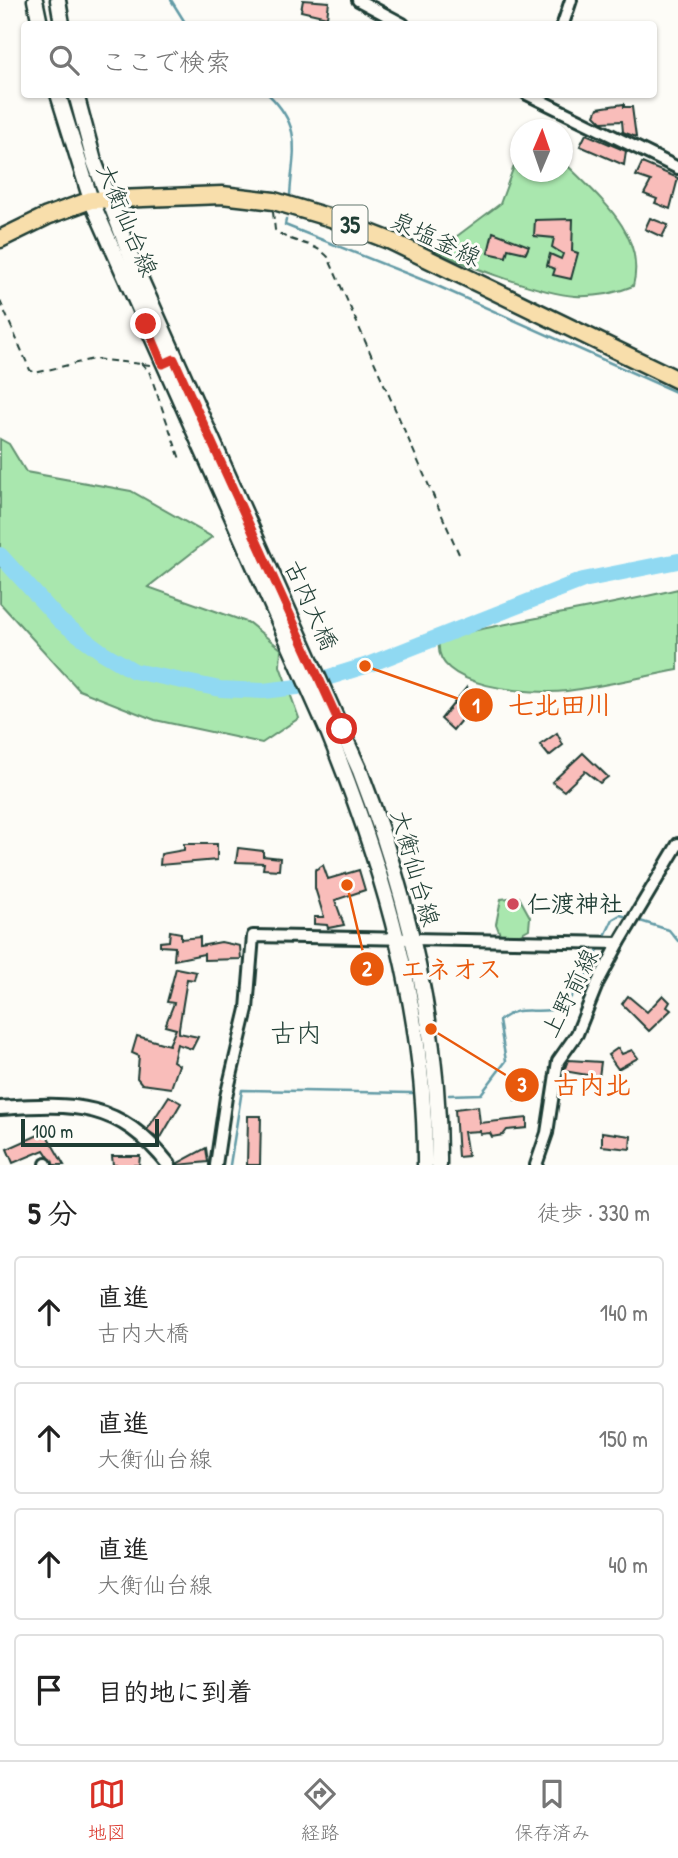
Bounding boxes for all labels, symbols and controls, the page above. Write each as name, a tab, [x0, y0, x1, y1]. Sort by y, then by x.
search box	[21, 21, 657, 98]
icon: search	[45, 41, 83, 79]
text: ここで検索	[101, 44, 231, 79]
north arrow	[510, 119, 573, 182]
street label: 大衡仙台線	[90, 158, 166, 281]
street label: 泉塩釜線	[386, 203, 487, 273]
road number: 35	[332, 206, 368, 244]
route end	[130, 308, 161, 339]
street label: 古内大橋	[278, 554, 346, 655]
callout: 七北田川	[459, 682, 626, 729]
text: 七北田川	[508, 687, 612, 722]
text: 1	[472, 691, 480, 720]
route start	[326, 713, 357, 744]
street label: 大衡仙台線	[384, 806, 448, 930]
place label: 仁渡神社	[527, 887, 623, 919]
marker: 仁渡神社	[505, 896, 521, 912]
street label: 上野前線	[533, 943, 605, 1043]
callout: エネオス	[350, 945, 517, 992]
text: エネオス	[400, 951, 502, 986]
text: 2	[362, 954, 372, 983]
district label: 古内	[270, 1015, 322, 1050]
callout: 古内北	[504, 1061, 645, 1108]
text: 古内北	[553, 1067, 631, 1102]
text: 3	[517, 1070, 527, 1099]
scale bar	[21, 1116, 159, 1148]
text: 100 m	[32, 1118, 73, 1144]
text: 5 分	[28, 1193, 78, 1233]
text: 徒歩 · 330 m	[537, 1197, 650, 1228]
text: 直進	[97, 1279, 149, 1314]
icon: ahead	[30, 1293, 68, 1331]
text: 140 m	[600, 1297, 648, 1328]
text: 古内大橋	[97, 1317, 189, 1348]
text: 直進	[97, 1405, 149, 1440]
icon: ahead	[30, 1419, 68, 1457]
text: 150 m	[599, 1423, 648, 1454]
text: 大衡仙台線	[97, 1443, 212, 1474]
text: 直進	[97, 1531, 149, 1566]
icon: ahead	[30, 1545, 68, 1583]
text: 40 m	[608, 1549, 648, 1580]
text: 大衡仙台線	[97, 1569, 212, 1600]
icon: arrive	[30, 1671, 68, 1709]
text: 目的地に到着	[97, 1674, 253, 1709]
tab: 地図	[88, 1775, 126, 1845]
tab: 経路	[301, 1775, 339, 1845]
tab: 保存済み	[514, 1775, 590, 1845]

